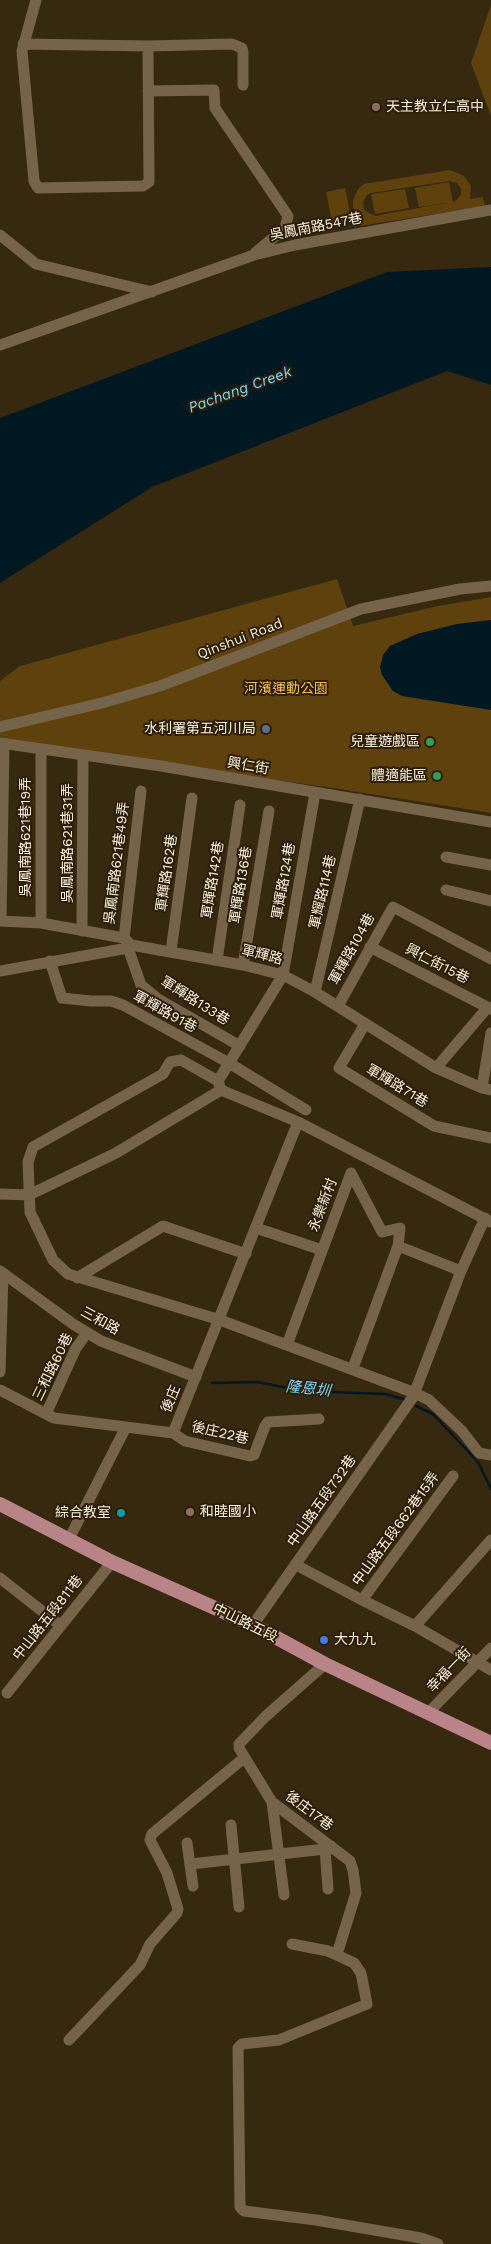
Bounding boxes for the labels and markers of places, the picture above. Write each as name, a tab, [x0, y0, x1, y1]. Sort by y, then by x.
place label: 天主教立仁高中	[386, 99, 484, 115]
marker: 天主教立仁高中	[370, 101, 382, 113]
place label: 水利署第五河川局	[144, 721, 256, 737]
marker: 水利署第五河川局	[260, 723, 272, 735]
place label: 兒童遊戲區	[350, 734, 420, 750]
marker: 兒童遊戲區	[424, 736, 436, 748]
place label: 體適能區	[371, 768, 427, 784]
marker: 體適能區	[431, 770, 443, 782]
place label: 和睦國小	[200, 1504, 256, 1520]
place label: 綜合教室	[55, 1505, 111, 1521]
marker: 和睦國小	[184, 1506, 196, 1518]
marker: 綜合教室	[115, 1507, 127, 1519]
place label: 大九九	[334, 1632, 376, 1648]
marker: 大九九	[318, 1634, 330, 1646]

